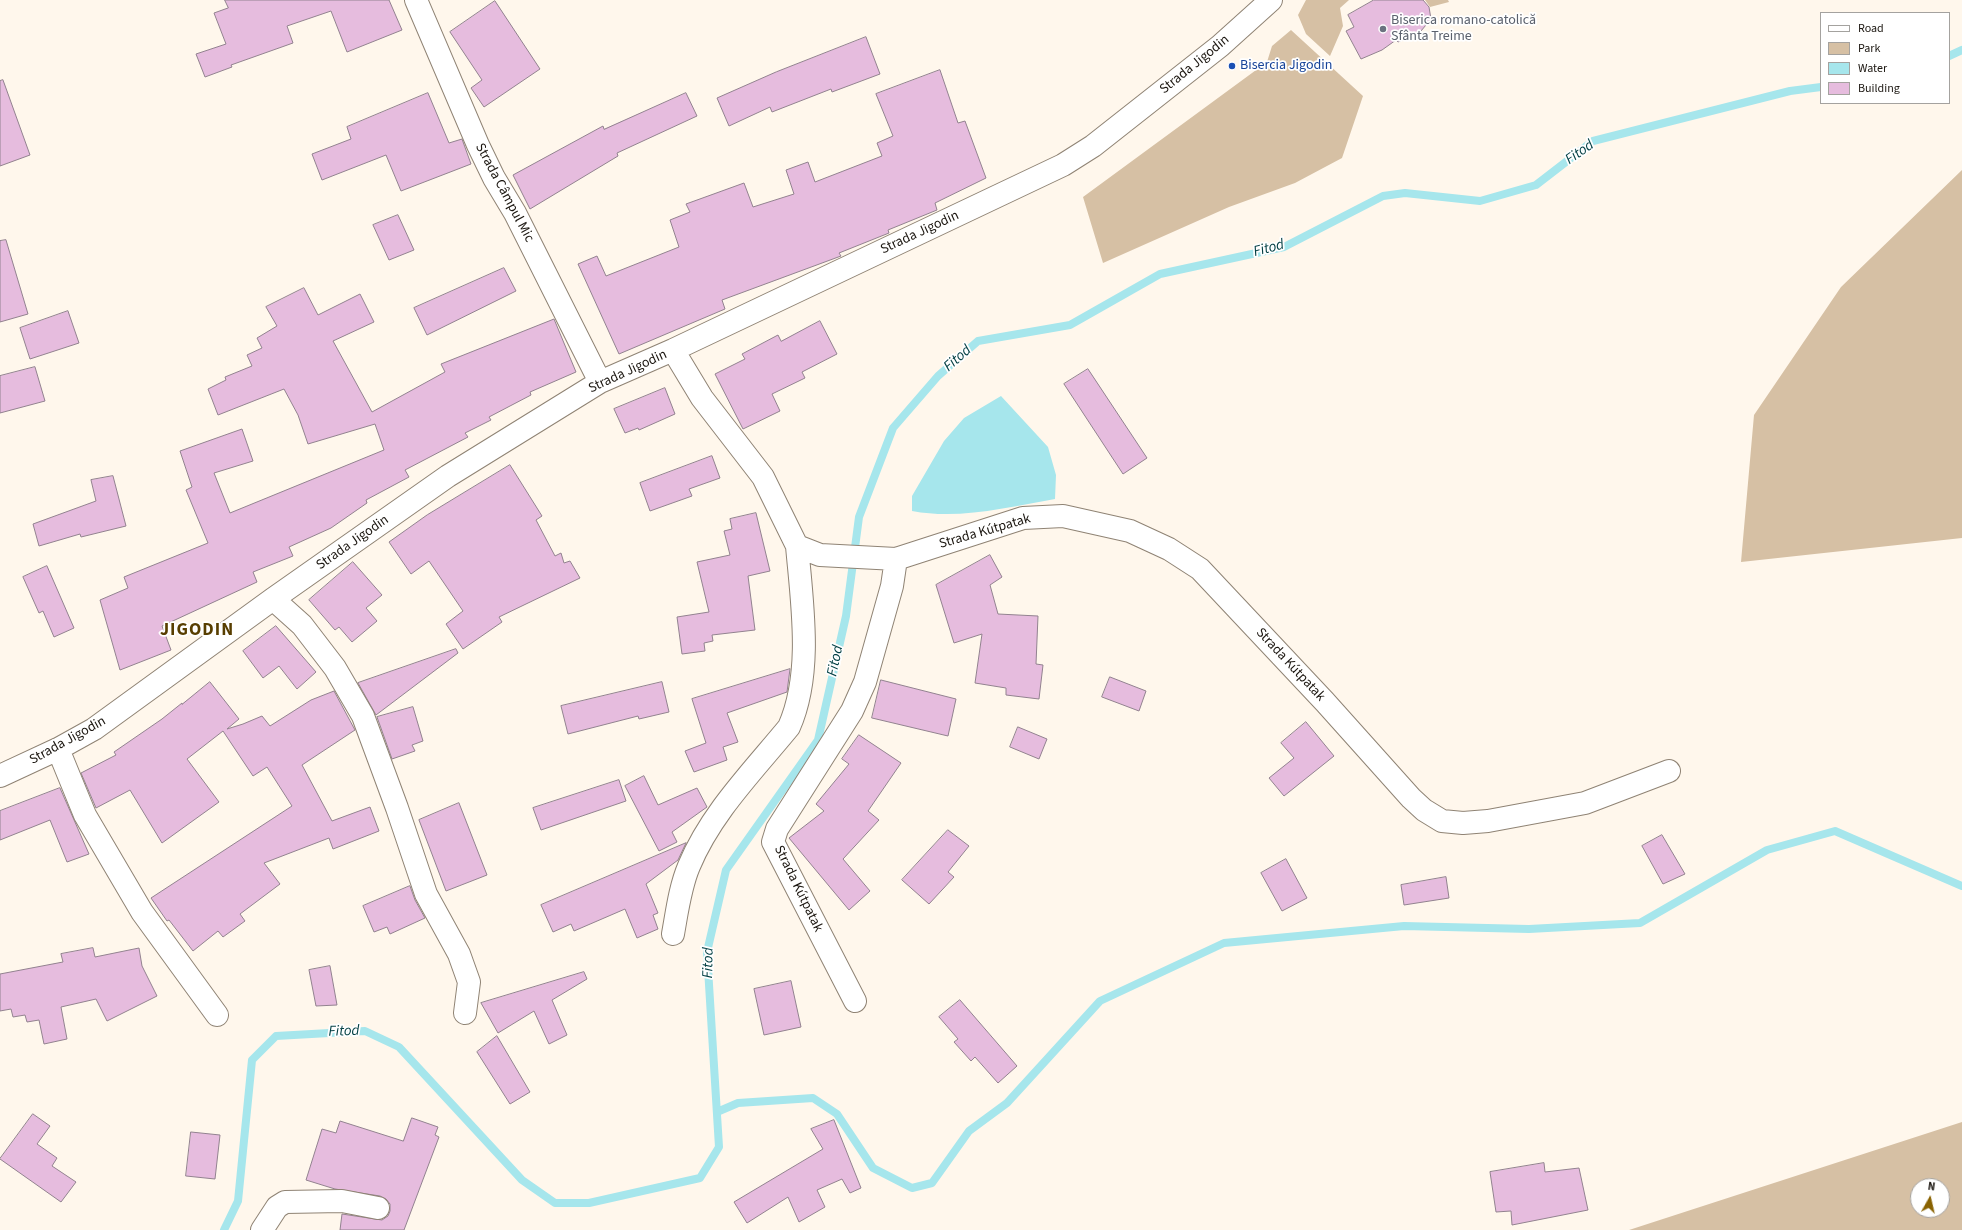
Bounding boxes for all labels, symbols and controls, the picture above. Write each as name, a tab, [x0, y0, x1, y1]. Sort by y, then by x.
legend	[1820, 12, 1950, 104]
place label: Biserica romano-catolică Sfânta Treime	[1391, 13, 1536, 46]
text: Road	[1858, 20, 1884, 37]
marker: Biserica romano-catolică Sfânta Treime	[1378, 24, 1388, 34]
street label: Strada Jigodin	[1157, 32, 1233, 98]
text: Park	[1858, 40, 1880, 57]
place label: Bisercia Jigodin	[1240, 58, 1332, 74]
text: Water	[1858, 60, 1887, 77]
marker: Bisercia Jigodin	[1227, 61, 1237, 71]
text: Building	[1858, 80, 1900, 97]
water label: Fitod	[1562, 137, 1598, 169]
street label: Strada Câmpul Mic	[471, 141, 537, 245]
street label: Strada Jigodin	[878, 208, 962, 258]
water label: Fitod	[1252, 236, 1286, 262]
water label: Fitod	[940, 342, 976, 376]
street label: Strada Jigodin	[586, 347, 670, 397]
street label: Strada Kútpatak	[937, 511, 1033, 553]
street label: Strada Jigodin	[314, 512, 392, 574]
district label: JIGODIN	[160, 620, 234, 642]
street label: Strada Kútpatak	[1252, 625, 1328, 705]
water label: Fitod	[824, 644, 848, 678]
street label: Strada Jigodin	[27, 713, 109, 769]
street label: Strada Kútpatak	[770, 843, 826, 935]
water label: Fitod	[700, 947, 718, 979]
water label: Fitod	[328, 1022, 360, 1042]
north arrow	[1910, 1178, 1950, 1218]
text: N	[1927, 1179, 1936, 1195]

